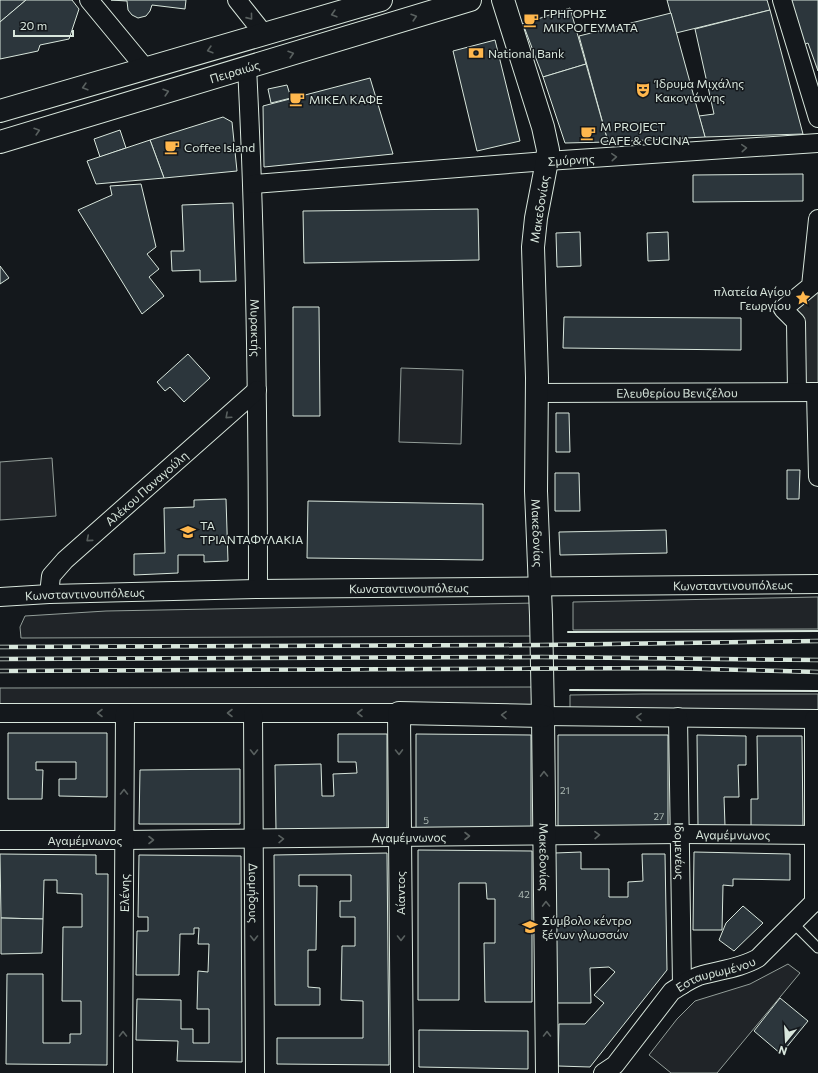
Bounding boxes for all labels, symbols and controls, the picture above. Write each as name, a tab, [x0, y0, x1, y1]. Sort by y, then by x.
place label: ΓΡΗΓΟΡΗΣ ΜΙΚΡΟΓΕΥΜΑΤΑ	[543, 6, 638, 34]
one-way arrow	[331, 9, 338, 18]
cafe icon: ΓΡΗΓΟΡΗΣ ΜΙΚΡΟΓΕΥΜΑΤΑ	[522, 11, 540, 29]
scale bar	[14, 12, 73, 38]
one-way arrow	[246, 13, 253, 20]
one-way arrow	[410, 13, 417, 22]
text: 20 m	[20, 18, 47, 32]
bank icon: National Bank	[467, 44, 485, 62]
one-way arrow	[206, 45, 213, 54]
place label: National Bank	[488, 46, 565, 60]
one-way arrow	[287, 50, 294, 59]
street label: Πειραιώς	[208, 57, 261, 85]
place label: Ίδρυμα Μιχάλης Κακογιάννης	[654, 76, 744, 104]
theatre icon: Ίδρυμα Μιχάλης Κακογιάννης	[634, 81, 652, 99]
one-way arrow	[82, 82, 89, 91]
one-way arrow	[163, 88, 170, 97]
cafe icon: ΜΙΚΕΛ ΚΑΦΕ	[288, 90, 306, 108]
place label: ΜΙΚΕΛ ΚΑΦΕ	[309, 92, 383, 106]
place label: M PROJECT CAFE & CUCINA	[600, 119, 690, 147]
cafe icon: M PROJECT CAFE & CUCINA	[579, 124, 597, 142]
one-way arrow	[34, 127, 41, 136]
cafe icon: Coffee Island	[163, 138, 181, 156]
place label: Coffee Island	[184, 140, 255, 154]
one-way arrow	[741, 144, 747, 153]
street label: Σμύρνης	[547, 151, 595, 168]
one-way arrow	[611, 152, 617, 161]
street label: Μακεδονίας	[527, 174, 551, 244]
place label: πλατεία Αγίου Γεωργίου	[714, 284, 791, 312]
place icon: πλατεία Αγίου Γεωργίου	[794, 289, 812, 307]
street label: Μυρακτής	[248, 299, 263, 357]
street label: Ελευθερίου Βενιζέλου	[616, 385, 738, 400]
one-way arrow	[226, 411, 233, 418]
street label: Αλέκου Παναγούλη	[102, 448, 191, 528]
street label: Μακεδονίας	[529, 499, 546, 567]
place label: ΤΑ ΤΡΙΑΝΤΑΦΥΛΑΚΙΑ	[200, 518, 303, 546]
school or university icon: ΤΑ ΤΡΙΑΝΤΑΦΥΛΑΚΙΑ	[179, 523, 197, 541]
one-way arrow	[86, 535, 94, 542]
street label: Κωνσταντινουπόλεως	[673, 577, 793, 592]
street label: Κωνσταντινουπόλεως	[349, 580, 469, 595]
street label: Κωνσταντινουπόλεως	[25, 585, 145, 602]
one-way arrow	[97, 709, 103, 717]
one-way arrow	[227, 709, 233, 717]
one-way arrow	[357, 709, 363, 717]
one-way arrow	[501, 711, 507, 719]
one-way arrow	[636, 713, 642, 721]
one-way arrow	[250, 749, 258, 755]
one-way arrow	[395, 749, 403, 755]
one-way arrow	[540, 771, 548, 777]
house number: 21	[560, 784, 570, 796]
one-way arrow	[120, 789, 128, 795]
house number: 27	[654, 810, 664, 822]
house number: 5	[423, 814, 429, 826]
street label: Ιδομενέως	[673, 822, 687, 880]
street label: Μακεδονίας	[537, 823, 552, 891]
street label: Αγαμέμνωνος	[695, 827, 771, 842]
street label: Αγαμέμνωνος	[371, 830, 447, 844]
one-way arrow	[594, 831, 600, 839]
one-way arrow	[464, 832, 470, 840]
street label: Αγαμέμνωνος	[47, 833, 123, 847]
one-way arrow	[278, 835, 284, 843]
one-way arrow	[148, 836, 154, 844]
street label: Διομήδους	[247, 863, 261, 923]
street label: Αίαντος	[393, 871, 407, 915]
street label: Ελένης	[117, 874, 131, 912]
house number: 42	[518, 888, 530, 900]
one-way arrow	[542, 901, 550, 907]
place label: Σύμβολο κέντρο ξένων γλωσσών	[542, 913, 632, 941]
school or university icon: Σύμβολο κέντρο ξένων γλωσσών	[521, 918, 539, 936]
one-way arrow	[250, 935, 258, 941]
one-way arrow	[397, 935, 405, 941]
street label: Εσταυρωμένου	[673, 953, 758, 994]
north arrow	[766, 1021, 806, 1061]
one-way arrow	[119, 1031, 127, 1037]
one-way arrow	[542, 1031, 551, 1037]
text: N	[777, 1044, 789, 1058]

